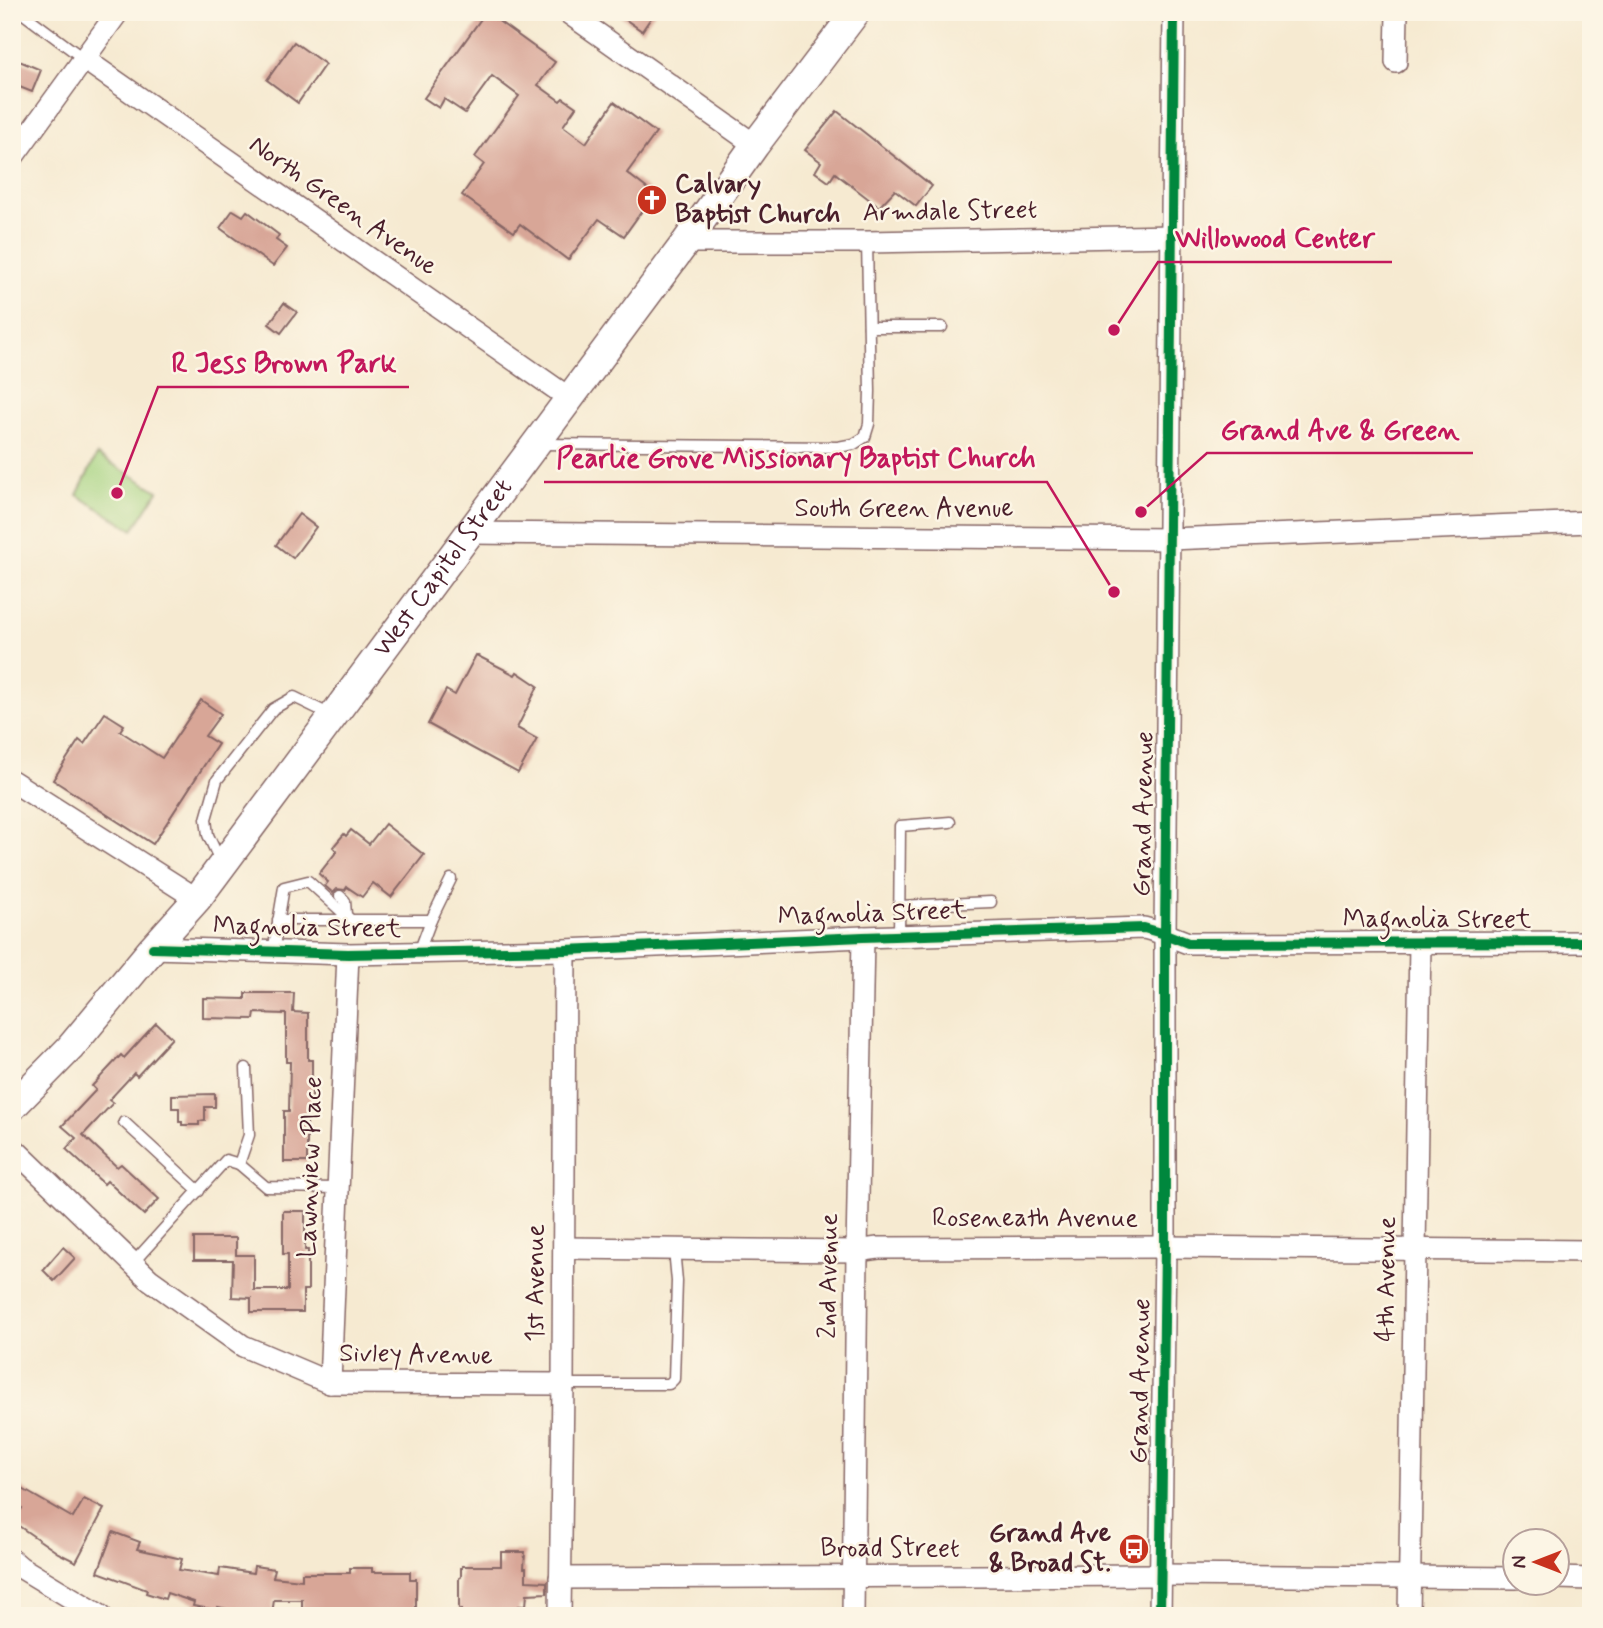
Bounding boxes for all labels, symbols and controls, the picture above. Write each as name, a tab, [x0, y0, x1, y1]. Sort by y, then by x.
street label: North Green Avenue	[242, 128, 444, 284]
place label: Calvary Baptist Church	[675, 168, 840, 232]
church icon: Calvary Baptist Church	[635, 183, 669, 217]
street label: Armdale Street	[862, 193, 1038, 231]
callout: Willowood Center	[1158, 213, 1392, 262]
text: Willowood Center	[1175, 221, 1376, 258]
callout: R Jess Brown Park	[158, 338, 409, 387]
text: R Jess Brown Park	[171, 346, 397, 383]
callout: Grand Ave & Green	[1207, 404, 1473, 453]
text: Grand Ave & Green	[1220, 413, 1461, 450]
callout: Pearlie Grove Missionary Baptist Church	[544, 433, 1047, 482]
text: Pearlie Grove Missionary Baptist Church	[556, 441, 1036, 478]
street label: West Capitol Street	[366, 472, 521, 664]
street label: South Green Avenue	[795, 492, 1013, 526]
street label: Grand Avenue	[1126, 731, 1162, 897]
street label: Magnolia Street	[777, 894, 967, 937]
street label: Magnolia Street	[1343, 903, 1531, 940]
street label: Magnolia Street	[212, 909, 402, 950]
street label: Lawnview Place	[291, 1076, 331, 1258]
street label: Roseneath Avenue	[932, 1202, 1138, 1236]
street label: 2nd Avenue	[811, 1213, 847, 1339]
street label: 4th Avenue	[1369, 1216, 1405, 1342]
street label: 1st Avenue	[519, 1224, 553, 1342]
street label: Grand Avenue	[1123, 1298, 1159, 1464]
street label: Sivley Avenue	[339, 1337, 493, 1373]
place label: Grand Ave & Broad St.	[989, 1517, 1111, 1581]
north arrow	[1502, 1526, 1572, 1596]
street label: Broad Street	[820, 1532, 960, 1566]
bus stop icon: Grand Ave & Broad St.	[1117, 1532, 1151, 1566]
text: N	[1508, 1556, 1533, 1568]

